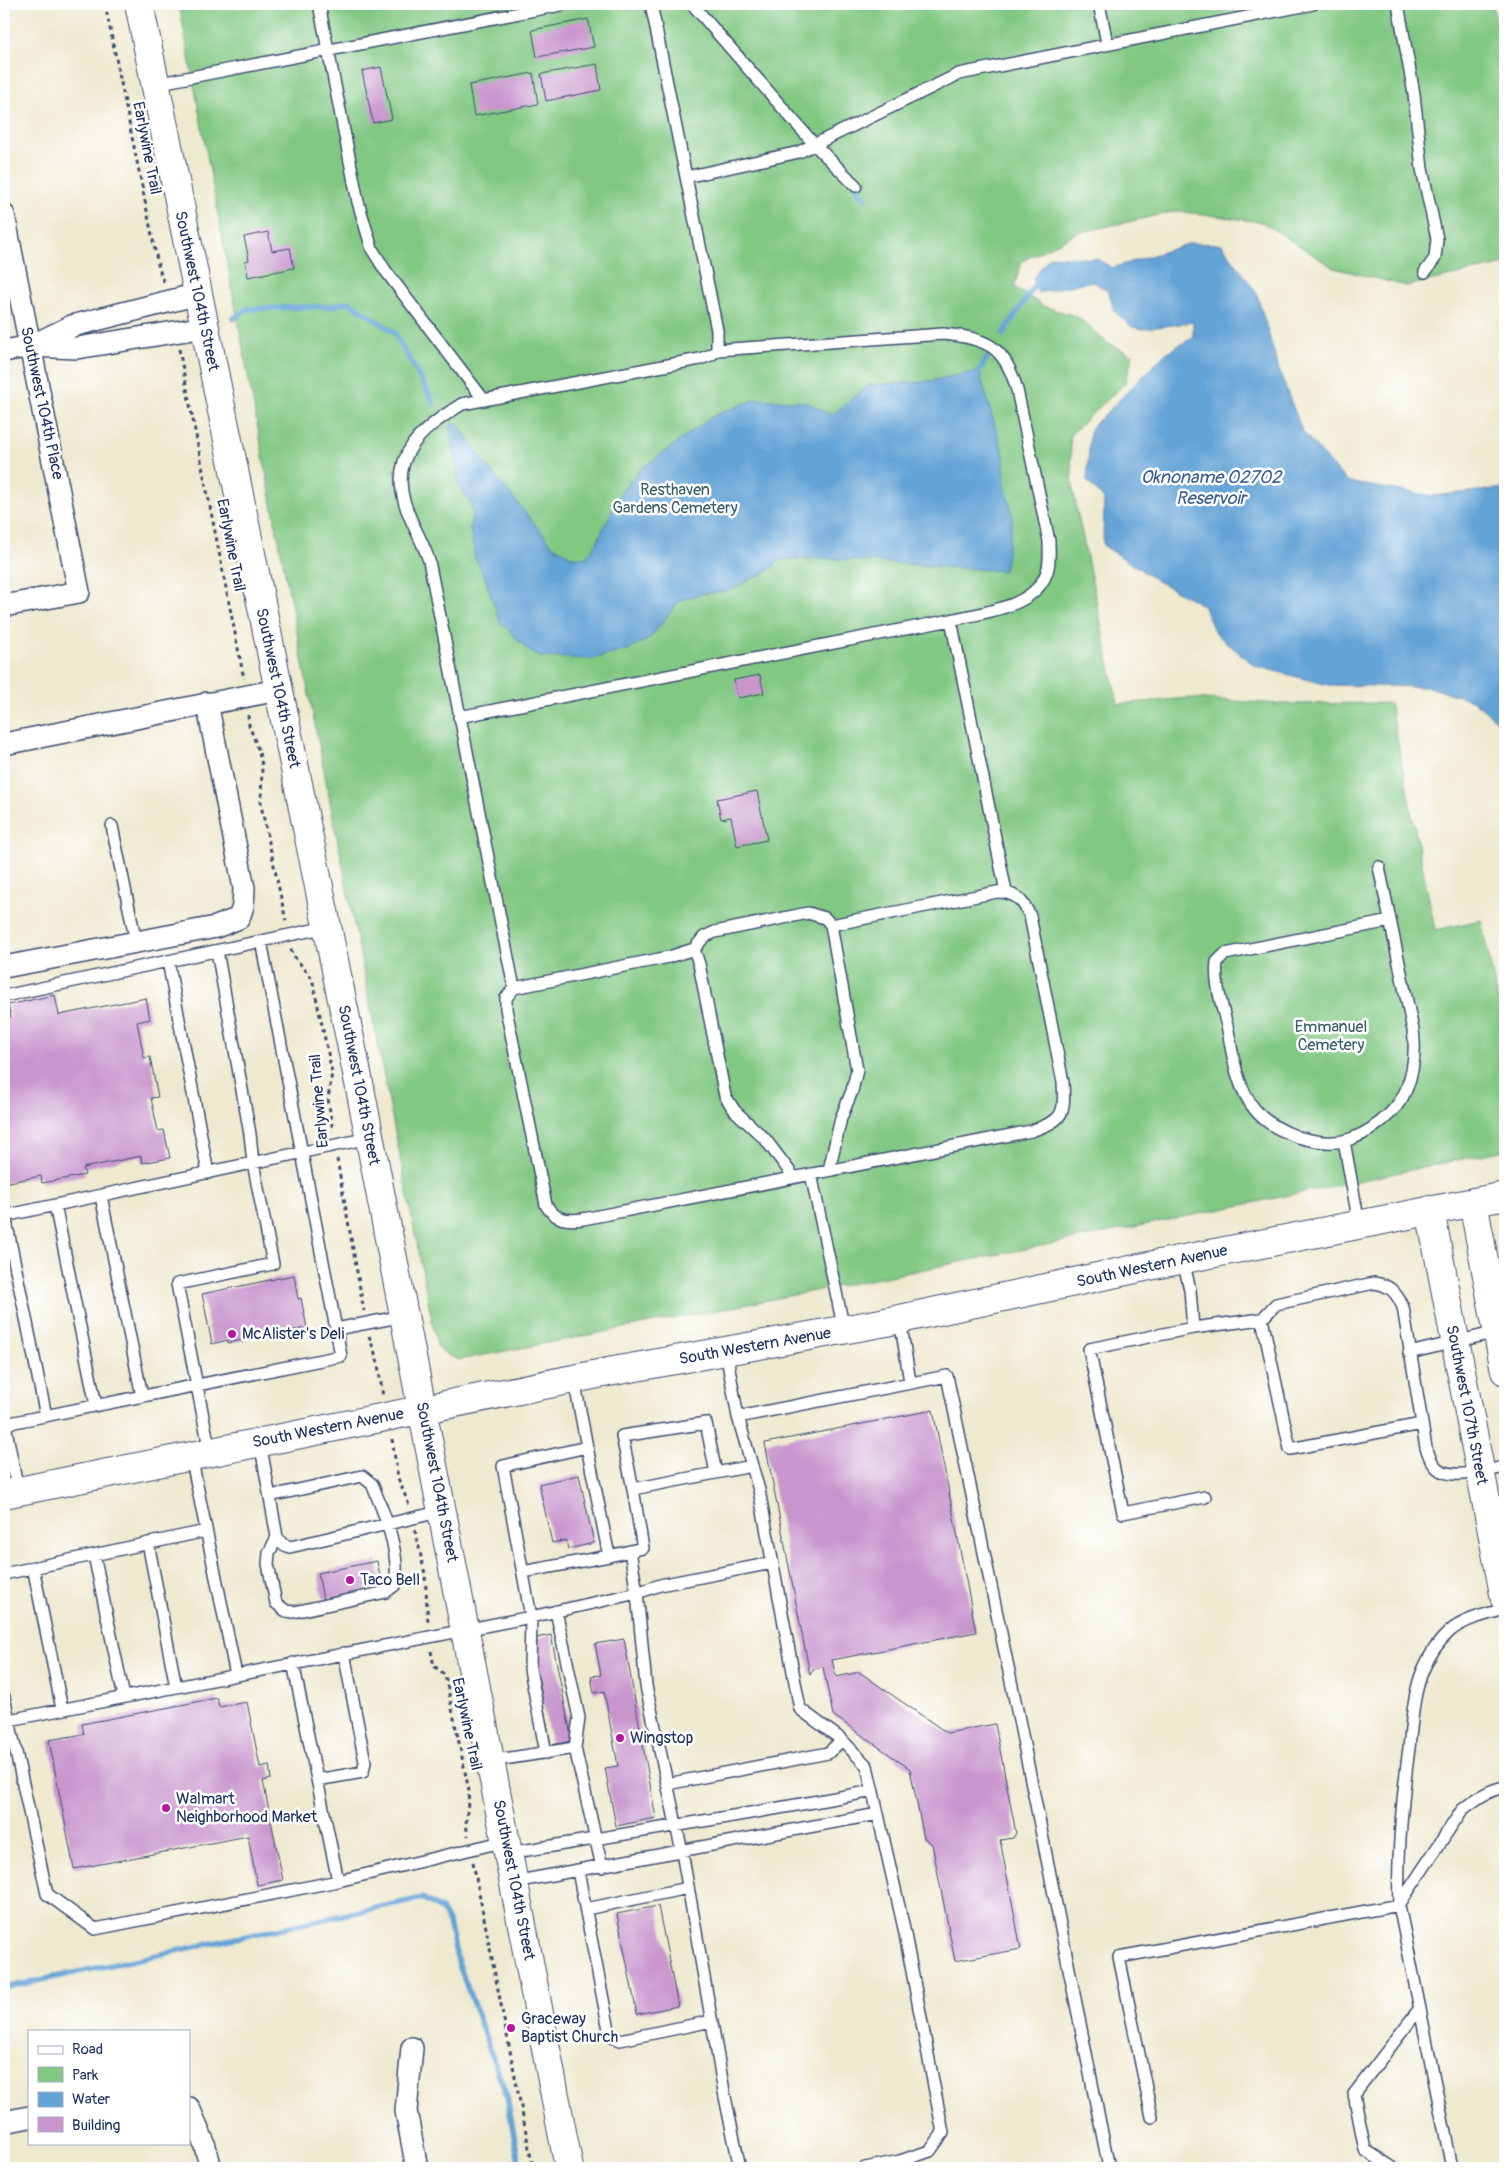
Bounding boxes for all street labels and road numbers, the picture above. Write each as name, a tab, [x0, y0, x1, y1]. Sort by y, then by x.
street label: Earlywine Trail	[128, 100, 166, 196]
street label: Southwest 104th Street	[170, 209, 224, 373]
street label: Southwest 104th Place	[16, 325, 68, 481]
street label: Earlywine Trail	[212, 497, 250, 593]
street label: Southwest 104th Street	[251, 606, 305, 770]
street label: Southwest 104th Street	[334, 1003, 384, 1167]
street label: Earlywine Trail	[305, 1053, 333, 1149]
street label: South Western Avenue	[1075, 1240, 1229, 1292]
street label: South Western Avenue	[678, 1323, 833, 1369]
street label: Southwest 107th Street	[1442, 1324, 1492, 1487]
street label: Southwest 104th Street	[412, 1400, 462, 1564]
street label: South Western Avenue	[251, 1403, 406, 1452]
street label: Earlywine Trail	[447, 1676, 487, 1772]
street label: Southwest 104th Street	[489, 1798, 539, 1962]

